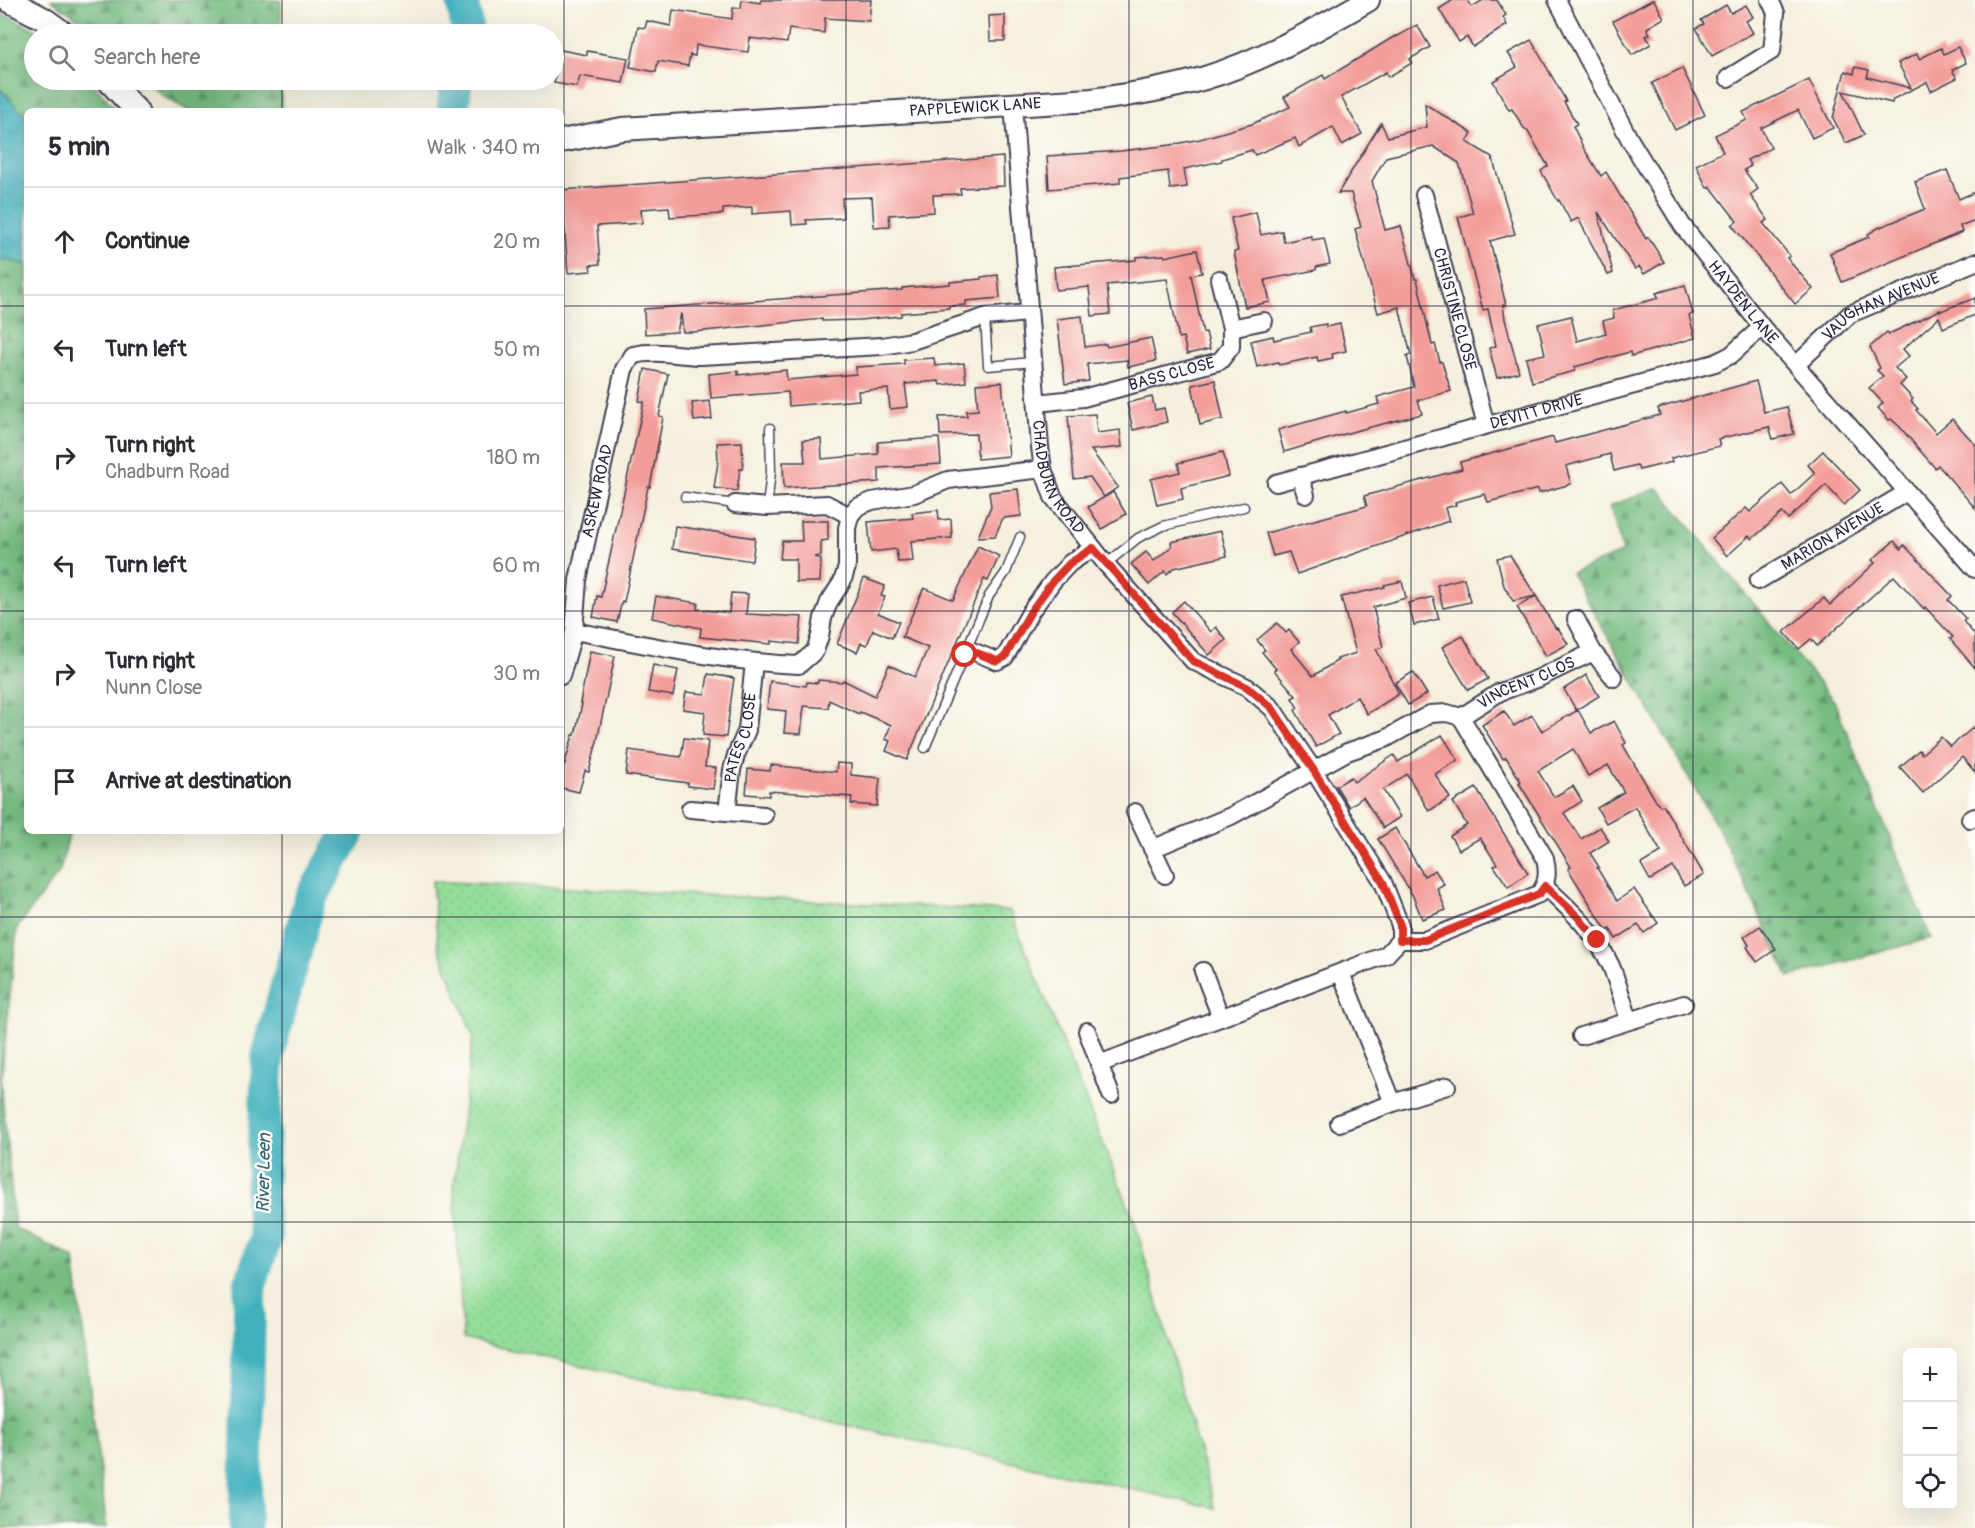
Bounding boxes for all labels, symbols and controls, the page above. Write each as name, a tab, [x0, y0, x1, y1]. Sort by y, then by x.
search box	[24, 24, 564, 90]
icon: search	[45, 41, 78, 74]
text: Search here	[93, 43, 200, 71]
street label: PAPPLEWICK LANE	[909, 93, 1042, 121]
text: 5 min	[48, 131, 110, 163]
text: Walk · 340 m	[427, 135, 540, 160]
icon: ahead	[48, 225, 81, 258]
text: Continue	[105, 227, 189, 255]
text: 20 m	[493, 229, 540, 254]
street label: CHRISTINE CLOSE	[1429, 246, 1481, 372]
street label: HAYDEN LANE	[1704, 256, 1782, 348]
street label: VAUGHAN AVENUE	[1818, 268, 1943, 345]
icon: left	[48, 333, 81, 366]
text: Turn left	[105, 335, 187, 363]
text: 50 m	[493, 337, 540, 362]
street label: BASS CLOSE	[1126, 353, 1217, 395]
street label: DEVITT DRIVE	[1488, 390, 1585, 434]
street label: CHADBURN ROAD	[1028, 419, 1089, 538]
text: Turn right	[105, 431, 195, 459]
icon: right	[48, 441, 81, 474]
street label: ASKEW ROAD	[578, 443, 617, 539]
text: 180 m	[486, 445, 540, 470]
text: Chadburn Road	[105, 459, 230, 484]
street label: MARION AVENUE	[1778, 498, 1888, 575]
icon: left	[48, 549, 81, 582]
text: Turn left	[105, 551, 187, 579]
text: 60 m	[493, 553, 540, 578]
route start	[951, 641, 977, 667]
text: Turn right	[105, 647, 195, 675]
street label: VINCENT CLOS	[1474, 652, 1578, 714]
icon: right	[48, 657, 81, 690]
text: 30 m	[493, 661, 540, 686]
text: Nunn Close	[105, 675, 202, 700]
street label: PATES CLOSE	[721, 692, 761, 784]
icon: arrive	[48, 765, 81, 798]
text: Arrive at destination	[105, 767, 291, 795]
route end	[1583, 926, 1609, 952]
water label: River Leen	[252, 1132, 276, 1213]
map controls	[1903, 1348, 1957, 1510]
button: +	[1903, 1348, 1957, 1402]
button: −	[1903, 1402, 1957, 1456]
button: locate	[1903, 1456, 1957, 1510]

